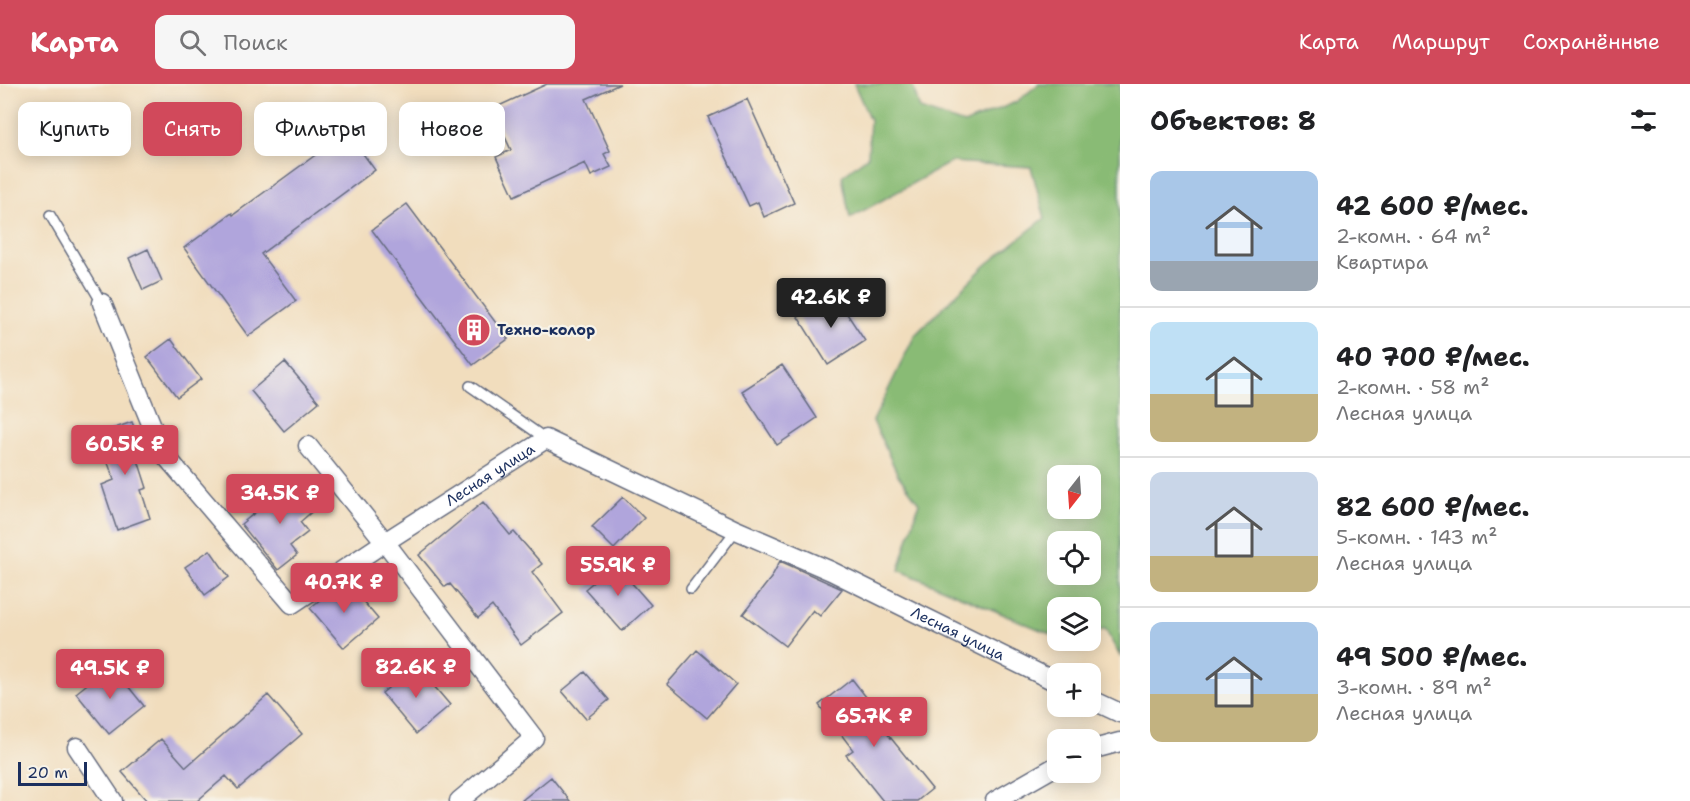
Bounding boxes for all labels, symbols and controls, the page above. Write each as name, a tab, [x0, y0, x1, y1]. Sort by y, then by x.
search box	[155, 15, 575, 69]
text: Карта	[30, 23, 119, 61]
icon: search	[176, 26, 209, 59]
text: Поиск	[224, 28, 288, 57]
text: Карта	[1299, 28, 1359, 56]
text: Маршрут	[1392, 28, 1490, 56]
text: Сохранённые	[1523, 28, 1660, 56]
chip: Купить	[18, 102, 131, 156]
chip: Снять	[143, 102, 242, 156]
chip: Фильтры	[254, 102, 387, 156]
chip: Новое	[399, 102, 505, 156]
text: Объектов: 8	[1150, 103, 1316, 138]
icon: filters	[1627, 104, 1660, 137]
text: 42 600 ₽/мес.	[1336, 188, 1529, 223]
icon: home	[1198, 195, 1270, 267]
text: 2-комн. · 64 m²	[1336, 223, 1491, 249]
text: Квартира	[1336, 249, 1428, 275]
pin: 42.6K ₽	[776, 278, 886, 329]
text: 42.6K ₽	[791, 284, 871, 310]
building icon: Техно-колор	[456, 312, 492, 348]
place label: Техно-колор	[497, 320, 595, 340]
text: 40 700 ₽/мес.	[1336, 339, 1530, 374]
icon: home	[1198, 346, 1270, 418]
text: 2-комн. · 58 m²	[1336, 374, 1490, 400]
text: Лесная улица	[1336, 400, 1472, 426]
pin: 60.5K ₽	[70, 425, 180, 476]
text: 60.5K ₽	[85, 431, 165, 457]
street label: Лесная улица	[442, 438, 539, 511]
north arrow	[1047, 465, 1101, 519]
map controls	[1047, 465, 1101, 783]
pin: 34.5K ₽	[225, 474, 335, 525]
text: 34.5K ₽	[240, 480, 320, 506]
text: 82 600 ₽/мес.	[1336, 489, 1530, 524]
icon: home	[1198, 496, 1270, 568]
text: 5-комн. · 143 m²	[1336, 524, 1497, 550]
button: locate	[1047, 531, 1101, 585]
pin: 55.9K ₽	[563, 546, 673, 597]
text: Лесная улица	[1336, 550, 1472, 576]
text: 55.9K ₽	[580, 552, 656, 578]
pin: 40.7K ₽	[289, 563, 399, 614]
text: 40.7K ₽	[305, 569, 383, 595]
button: layers	[1047, 597, 1101, 651]
street label: Лесная улица	[908, 602, 1009, 665]
text: 49 500 ₽/мес.	[1336, 639, 1527, 674]
icon: home	[1198, 646, 1270, 718]
pin: 82.6K ₽	[361, 648, 471, 699]
pin: 49.5K ₽	[55, 649, 165, 700]
text: 82.6K ₽	[375, 654, 457, 680]
text: 49.5K ₽	[70, 655, 150, 681]
button: +	[1047, 663, 1101, 717]
text: 3-комн. · 89 m²	[1336, 674, 1492, 700]
pin: 65.7K ₽	[819, 697, 929, 748]
text: Лесная улица	[1336, 700, 1472, 726]
text: 65.7K ₽	[835, 703, 913, 729]
button: −	[1047, 729, 1101, 783]
scale bar	[18, 759, 87, 786]
text: 20 m	[27, 762, 68, 783]

